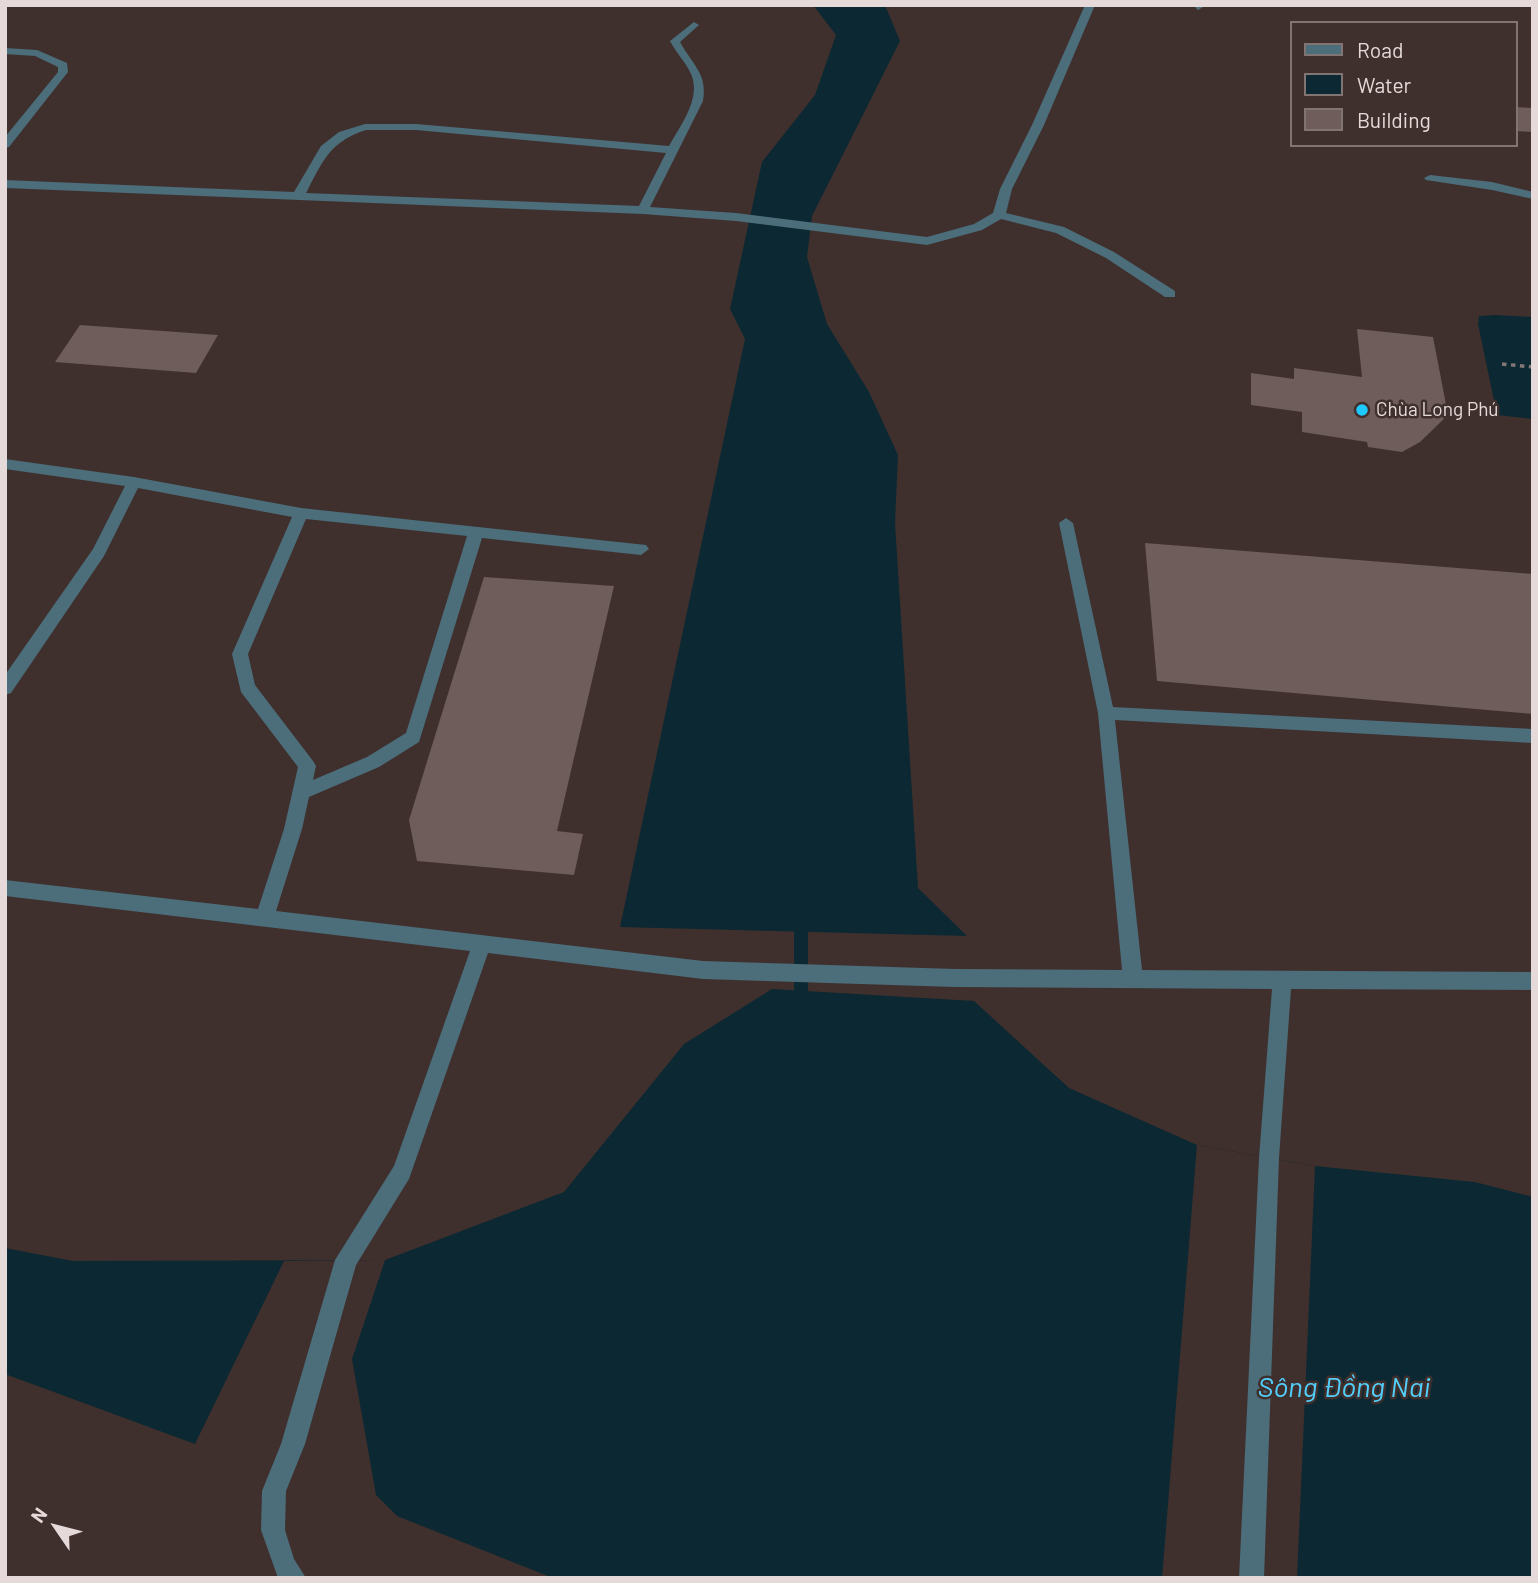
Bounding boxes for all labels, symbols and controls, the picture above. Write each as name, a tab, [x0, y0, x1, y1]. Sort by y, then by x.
legend	[1290, 21, 1517, 147]
text: Road	[1357, 37, 1403, 62]
text: Water	[1357, 72, 1411, 97]
text: Building	[1357, 107, 1431, 132]
place label: Chùa Long Phú	[1376, 399, 1499, 421]
marker: Chùa Long Phú	[1354, 402, 1370, 418]
water label: Sông Đồng Nai	[1258, 1371, 1430, 1405]
north arrow	[21, 1492, 91, 1562]
text: N	[25, 1503, 51, 1526]

